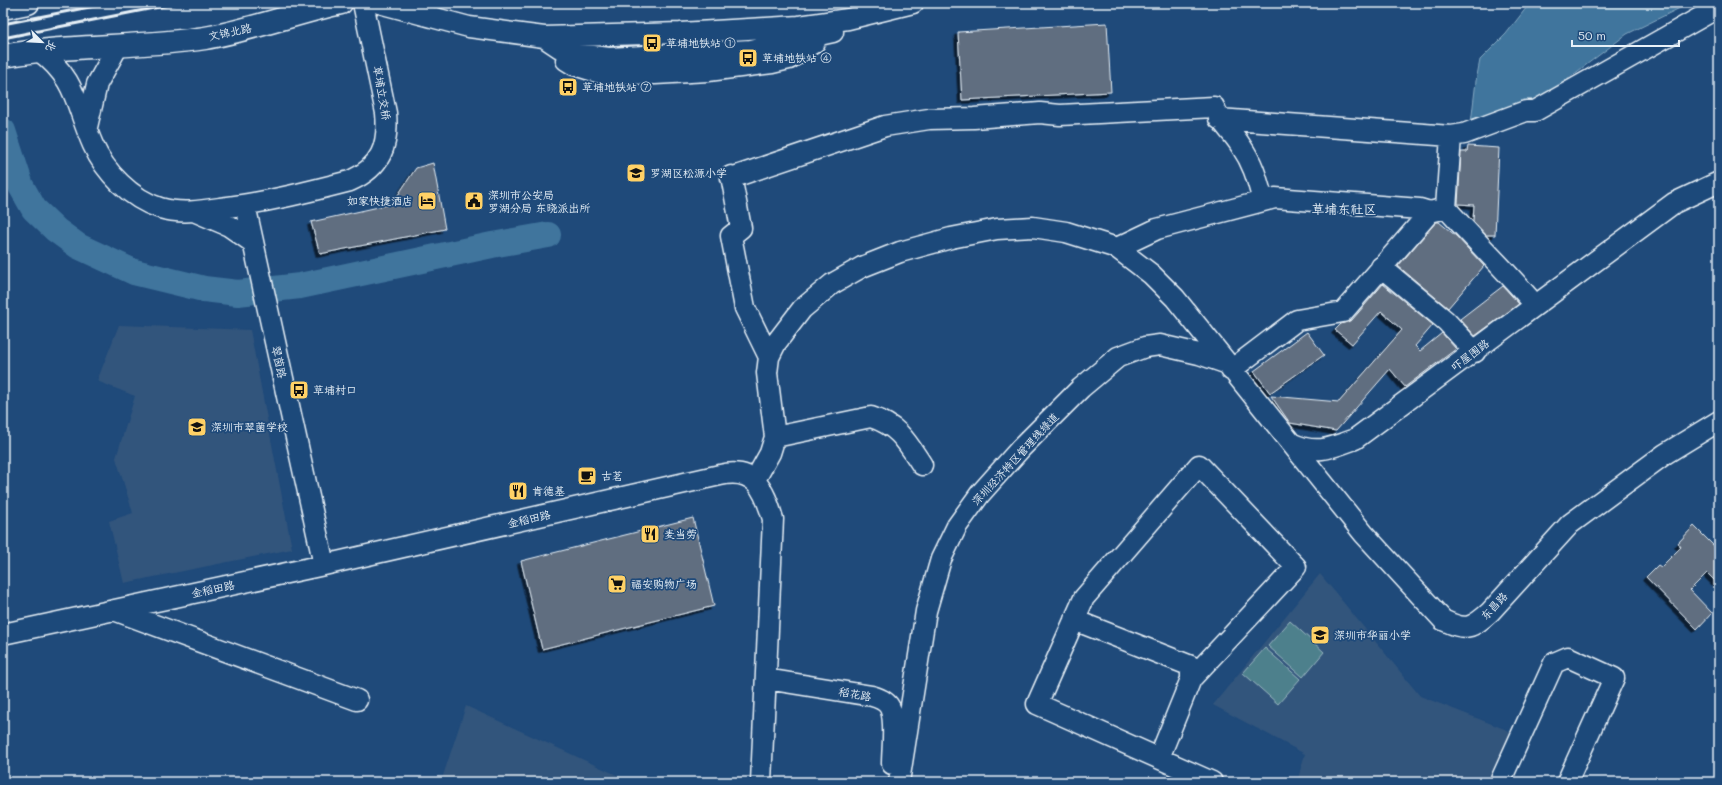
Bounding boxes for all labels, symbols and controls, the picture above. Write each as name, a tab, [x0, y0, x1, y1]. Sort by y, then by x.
street label: 文锦北路	[207, 20, 253, 43]
north arrow	[22, 22, 62, 62]
scale bar	[1572, 22, 1679, 48]
text: 50 m	[1578, 27, 1606, 43]
bus stop icon: 草埔地铁站 ①	[641, 32, 663, 54]
place label: 草埔地铁站 ①	[666, 35, 736, 50]
text: 北	[43, 38, 61, 54]
bus stop icon: 草埔地铁站 ④	[737, 47, 759, 69]
place label: 草埔地铁站 ④	[762, 50, 832, 65]
street label: 草埔立交桥	[370, 65, 395, 121]
bus stop icon: 草埔地铁站 ⑦	[557, 76, 579, 98]
place label: 草埔地铁站 ⑦	[582, 79, 652, 94]
school or university icon: 罗湖区松源小学	[625, 162, 647, 184]
place label: 罗湖区松源小学	[650, 165, 727, 180]
place label: 深圳市公安局 罗湖分局 东晓派出所	[488, 187, 591, 215]
hotel icon: 如家快捷酒店	[416, 190, 438, 212]
public building icon: 深圳市公安局 罗湖分局 东晓派出所	[463, 190, 485, 212]
place label: 如家快捷酒店	[347, 193, 413, 208]
district label: 草埔东社区	[1311, 200, 1377, 217]
street label: 吓屋围路	[1448, 335, 1492, 374]
street label: 翠茵路	[269, 344, 290, 380]
bus stop icon: 草埔村口	[288, 379, 310, 401]
place label: 草埔村口	[313, 382, 357, 397]
street label: 深圳经济特区管理线绿道	[968, 409, 1061, 508]
school or university icon: 深圳市翠菌学校	[186, 416, 208, 438]
place label: 深圳市翠菌学校	[211, 419, 288, 434]
cafe icon: 古茗	[576, 465, 598, 487]
place label: 古茗	[601, 468, 623, 483]
restaurant icon: 肯德基	[507, 480, 529, 502]
place label: 肯德基	[532, 483, 565, 498]
street label: 金稻田路	[506, 506, 552, 531]
restaurant icon: 麦当劳	[639, 523, 661, 545]
place label: 麦当劳	[664, 526, 697, 541]
supermarket icon: 福安购物广场	[606, 573, 628, 595]
place label: 福安购物广场	[631, 576, 697, 591]
street label: 金稻田路	[190, 577, 236, 600]
street label: 东昌路	[1477, 588, 1510, 623]
school or university icon: 深圳市华丽小学	[1309, 624, 1331, 646]
place label: 深圳市华丽小学	[1334, 627, 1411, 642]
street label: 稻花路	[838, 683, 873, 704]

